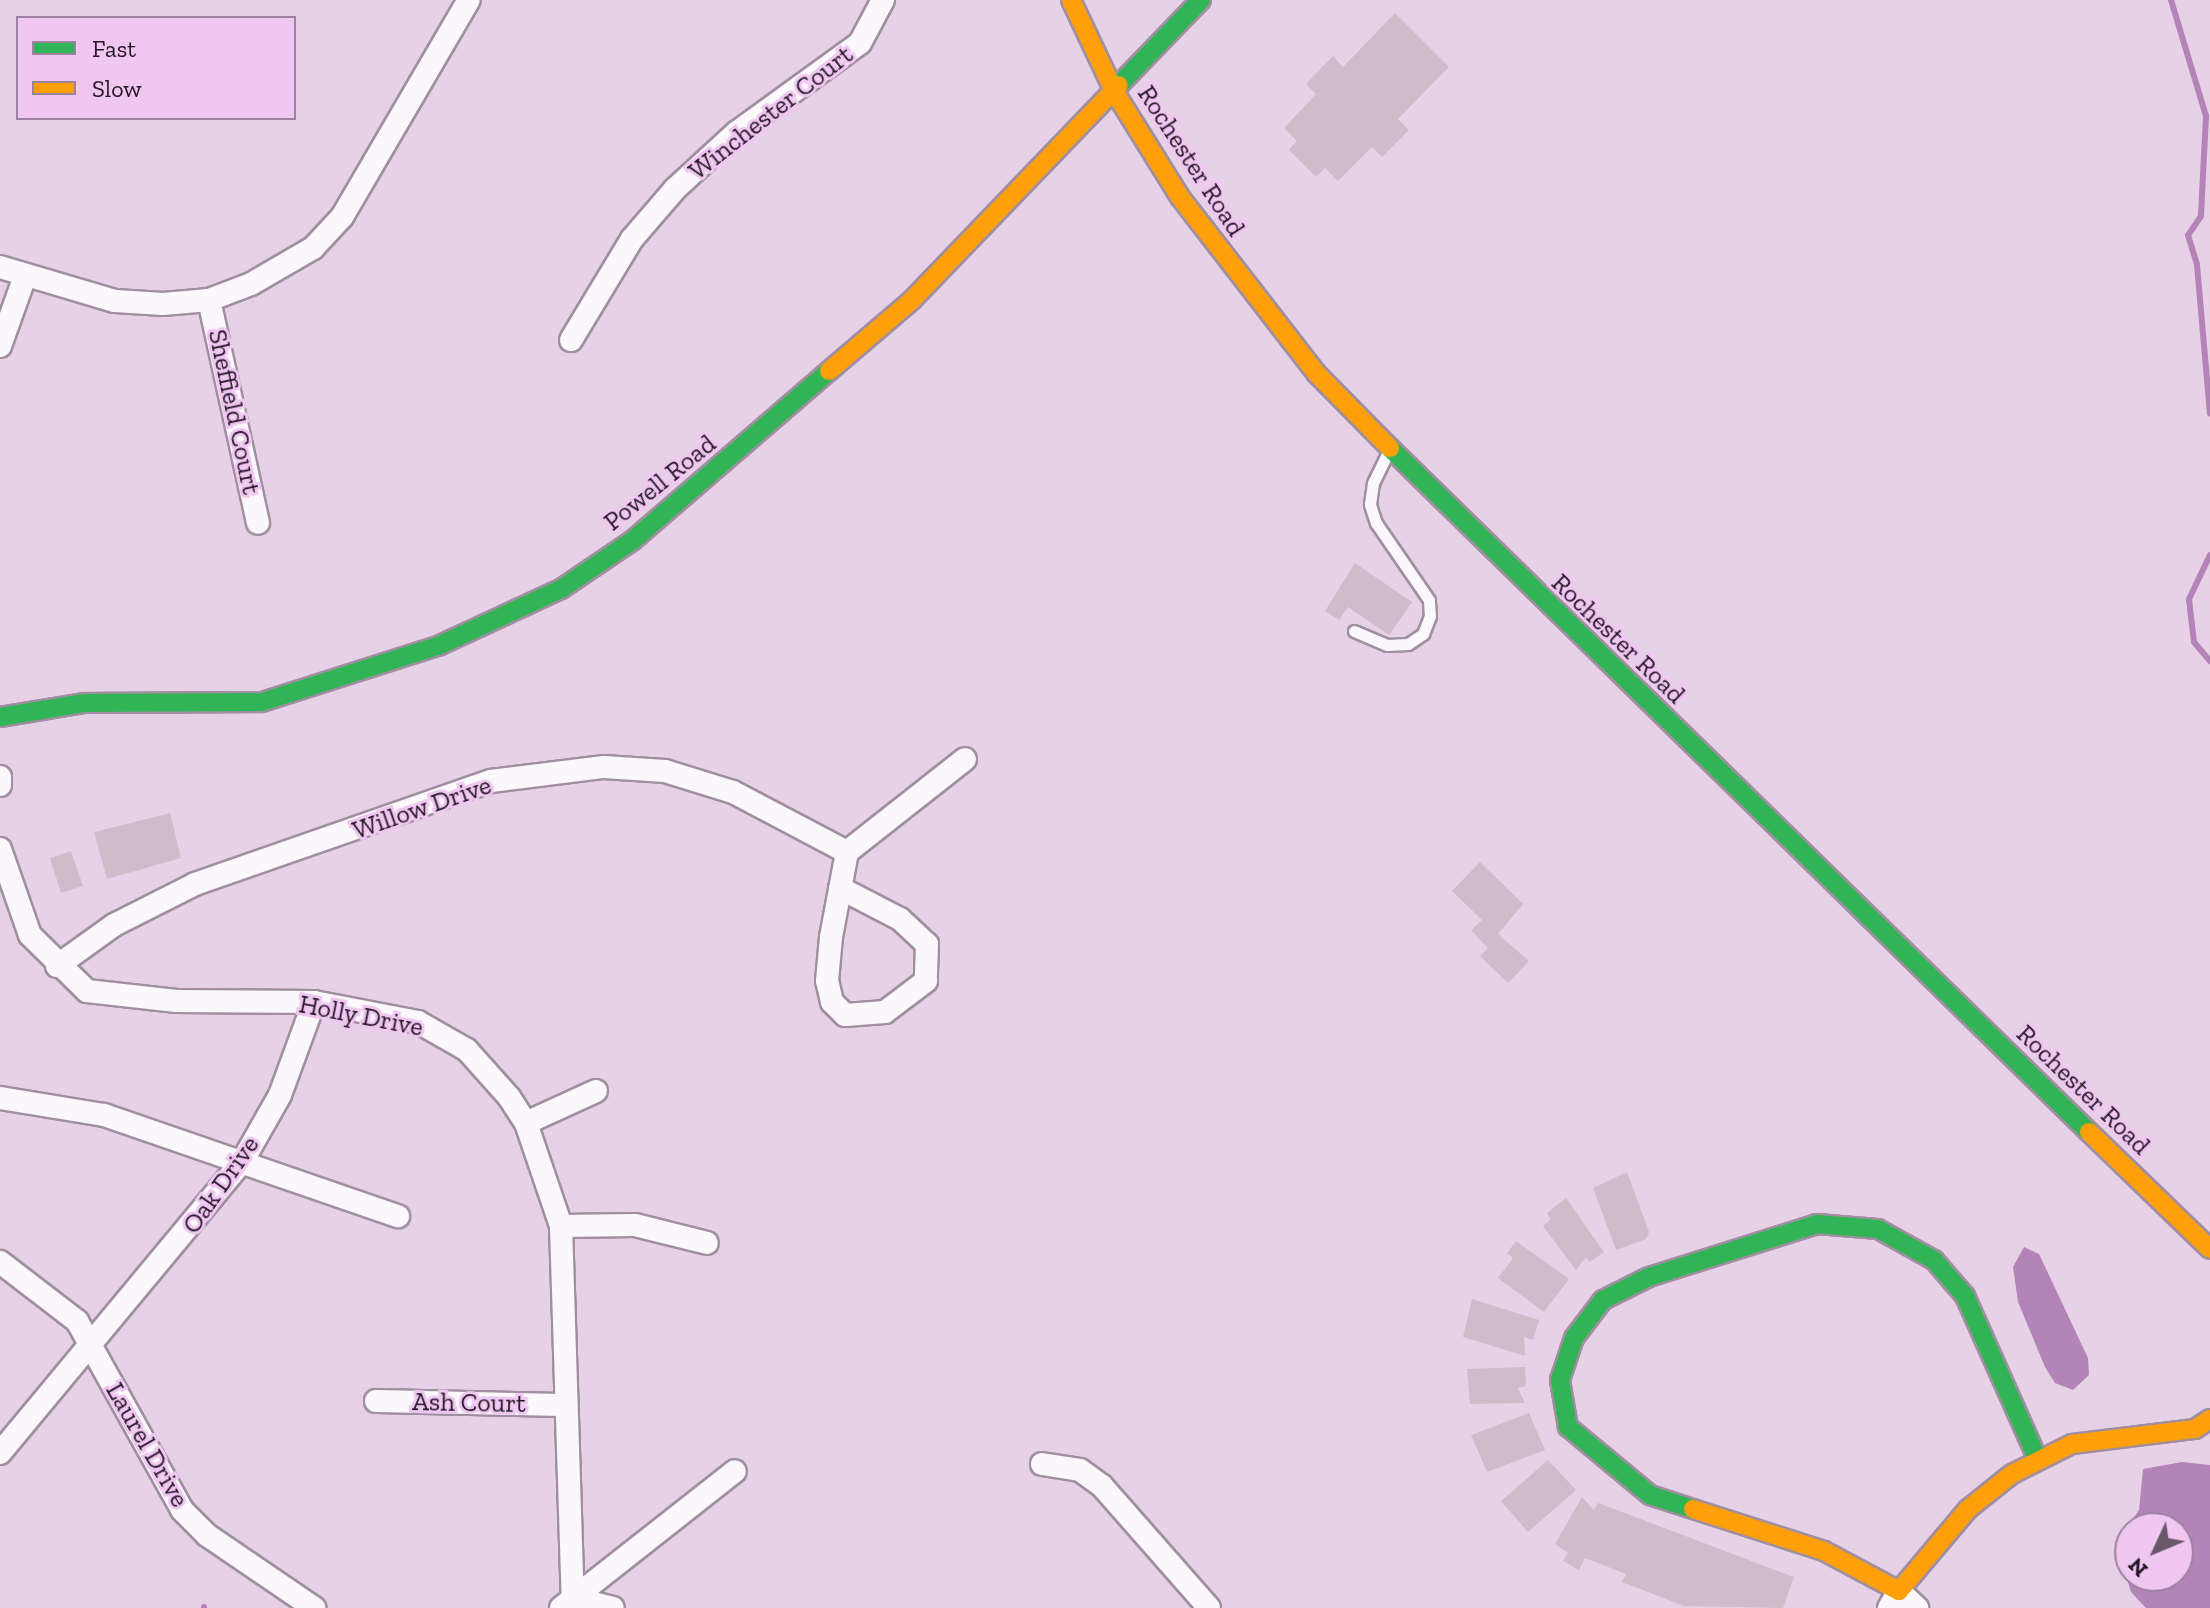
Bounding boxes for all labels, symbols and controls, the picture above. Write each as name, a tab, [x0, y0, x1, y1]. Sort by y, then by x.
legend	[16, 16, 296, 120]
text: Fast	[92, 34, 136, 63]
street label: Winchester Court	[683, 39, 859, 187]
text: Slow	[92, 74, 142, 103]
street label: Rochester Road	[1131, 80, 1251, 242]
street label: Sheffield Court	[201, 327, 267, 497]
street label: Powell Road	[598, 428, 722, 538]
street label: Rochester Road	[1545, 567, 1691, 711]
street label: Willow Drive	[348, 770, 496, 846]
street label: Holly Drive	[296, 989, 426, 1043]
street label: Rochester Road	[2010, 1018, 2156, 1162]
street label: Oak Drive	[176, 1130, 266, 1240]
street label: Laurel Drive	[99, 1377, 195, 1513]
street label: Ash Court	[412, 1386, 526, 1420]
north arrow	[2114, 1512, 2194, 1592]
text: N	[2122, 1552, 2153, 1583]

